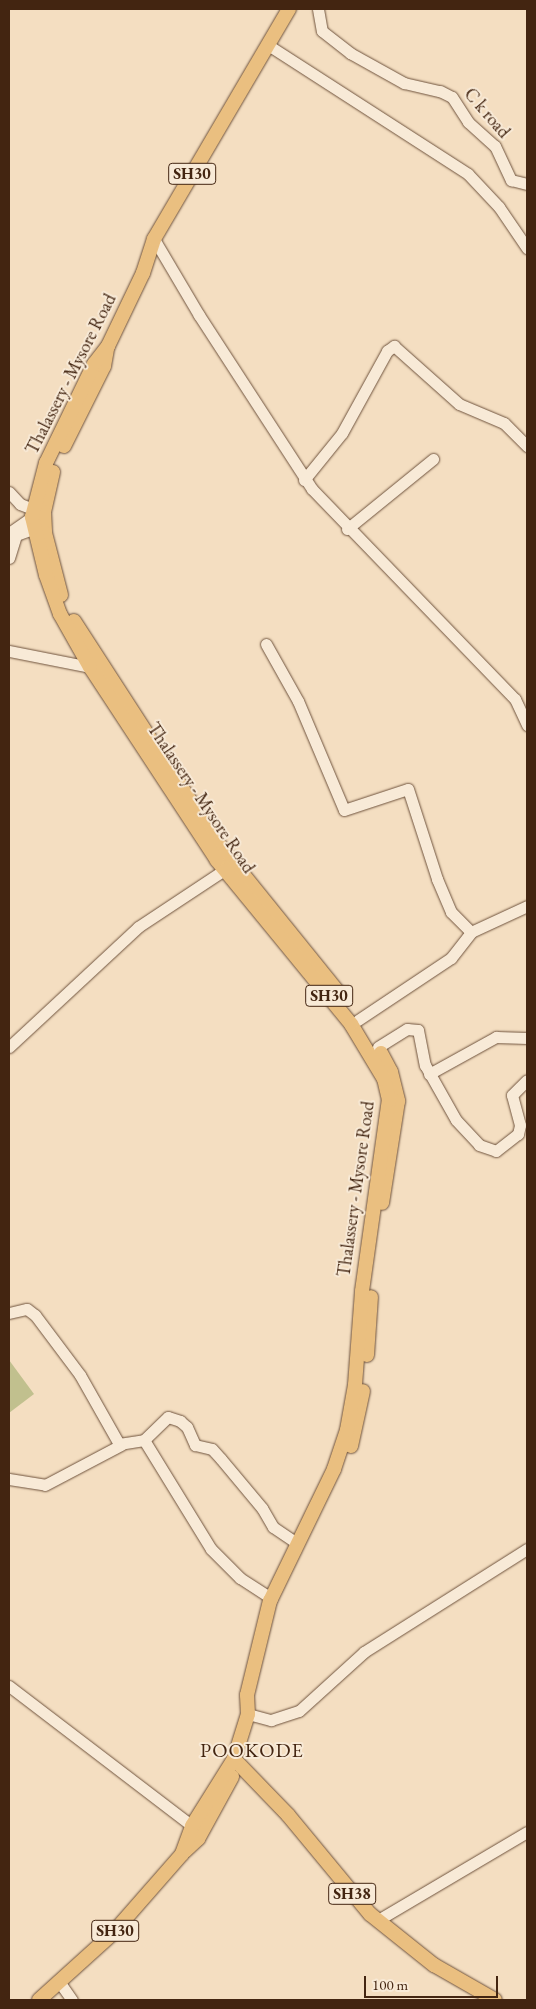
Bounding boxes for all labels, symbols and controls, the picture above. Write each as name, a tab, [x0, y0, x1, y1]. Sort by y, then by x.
street label: C k road	[459, 84, 515, 142]
road number: SH30	[167, 160, 217, 188]
street label: Thalassery - Mysore Road	[21, 290, 121, 458]
street label: Thalassery - Mysore Road	[143, 719, 259, 877]
road number: SH30	[304, 982, 354, 1009]
street label: Thalassery - Mysore Road	[333, 1100, 379, 1278]
district label: POOKODE	[199, 1738, 305, 1762]
road number: SH38	[327, 1880, 377, 1908]
road number: SH30	[90, 1918, 140, 1944]
scale bar	[366, 1966, 500, 1998]
text: 100 m	[372, 1975, 408, 1994]

